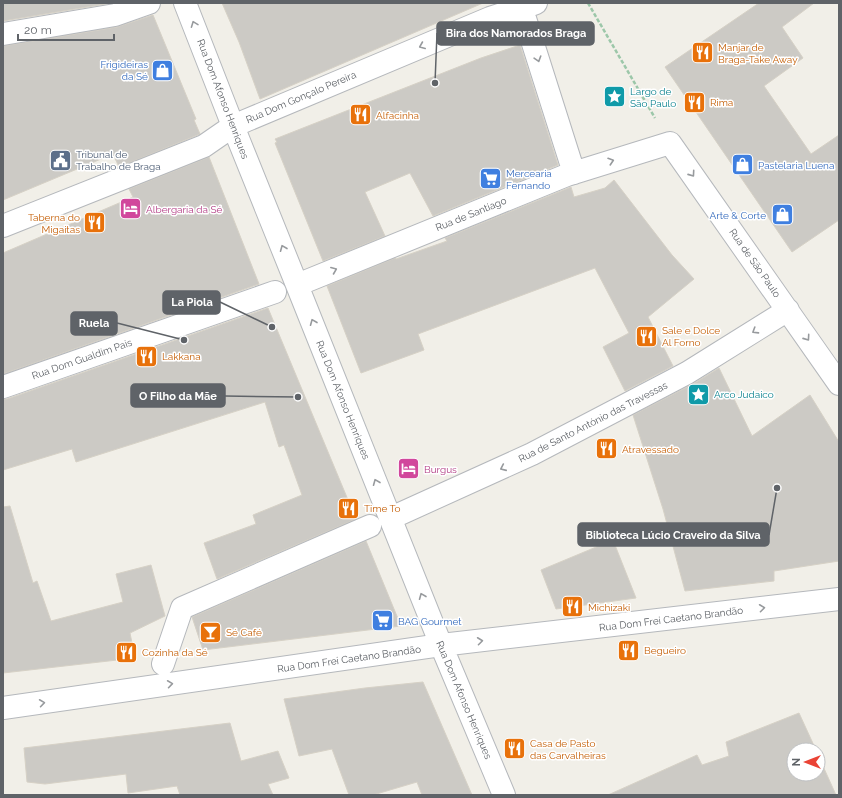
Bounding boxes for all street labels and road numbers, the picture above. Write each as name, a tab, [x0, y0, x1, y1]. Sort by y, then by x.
street label: Rua Dom Afonso Henriques	[195, 38, 251, 161]
street label: Rua Dom Gonçalo Pereira	[244, 69, 358, 125]
street label: Rua de Santiago	[434, 195, 508, 233]
street label: Rua de São Paulo	[727, 227, 783, 299]
street label: Rua Dom Gualdim Pais	[30, 337, 134, 381]
street label: Rua Dom Afonso Henriques	[314, 339, 372, 461]
street label: Rua de Santo António das Travessas	[517, 379, 669, 465]
street label: Rua Dom Frei Caetano Brandão	[598, 605, 744, 633]
street label: Rua Dom Afonso Henriques	[434, 639, 494, 761]
street label: Rua Dom Frei Caetano Brandão	[276, 643, 422, 675]

